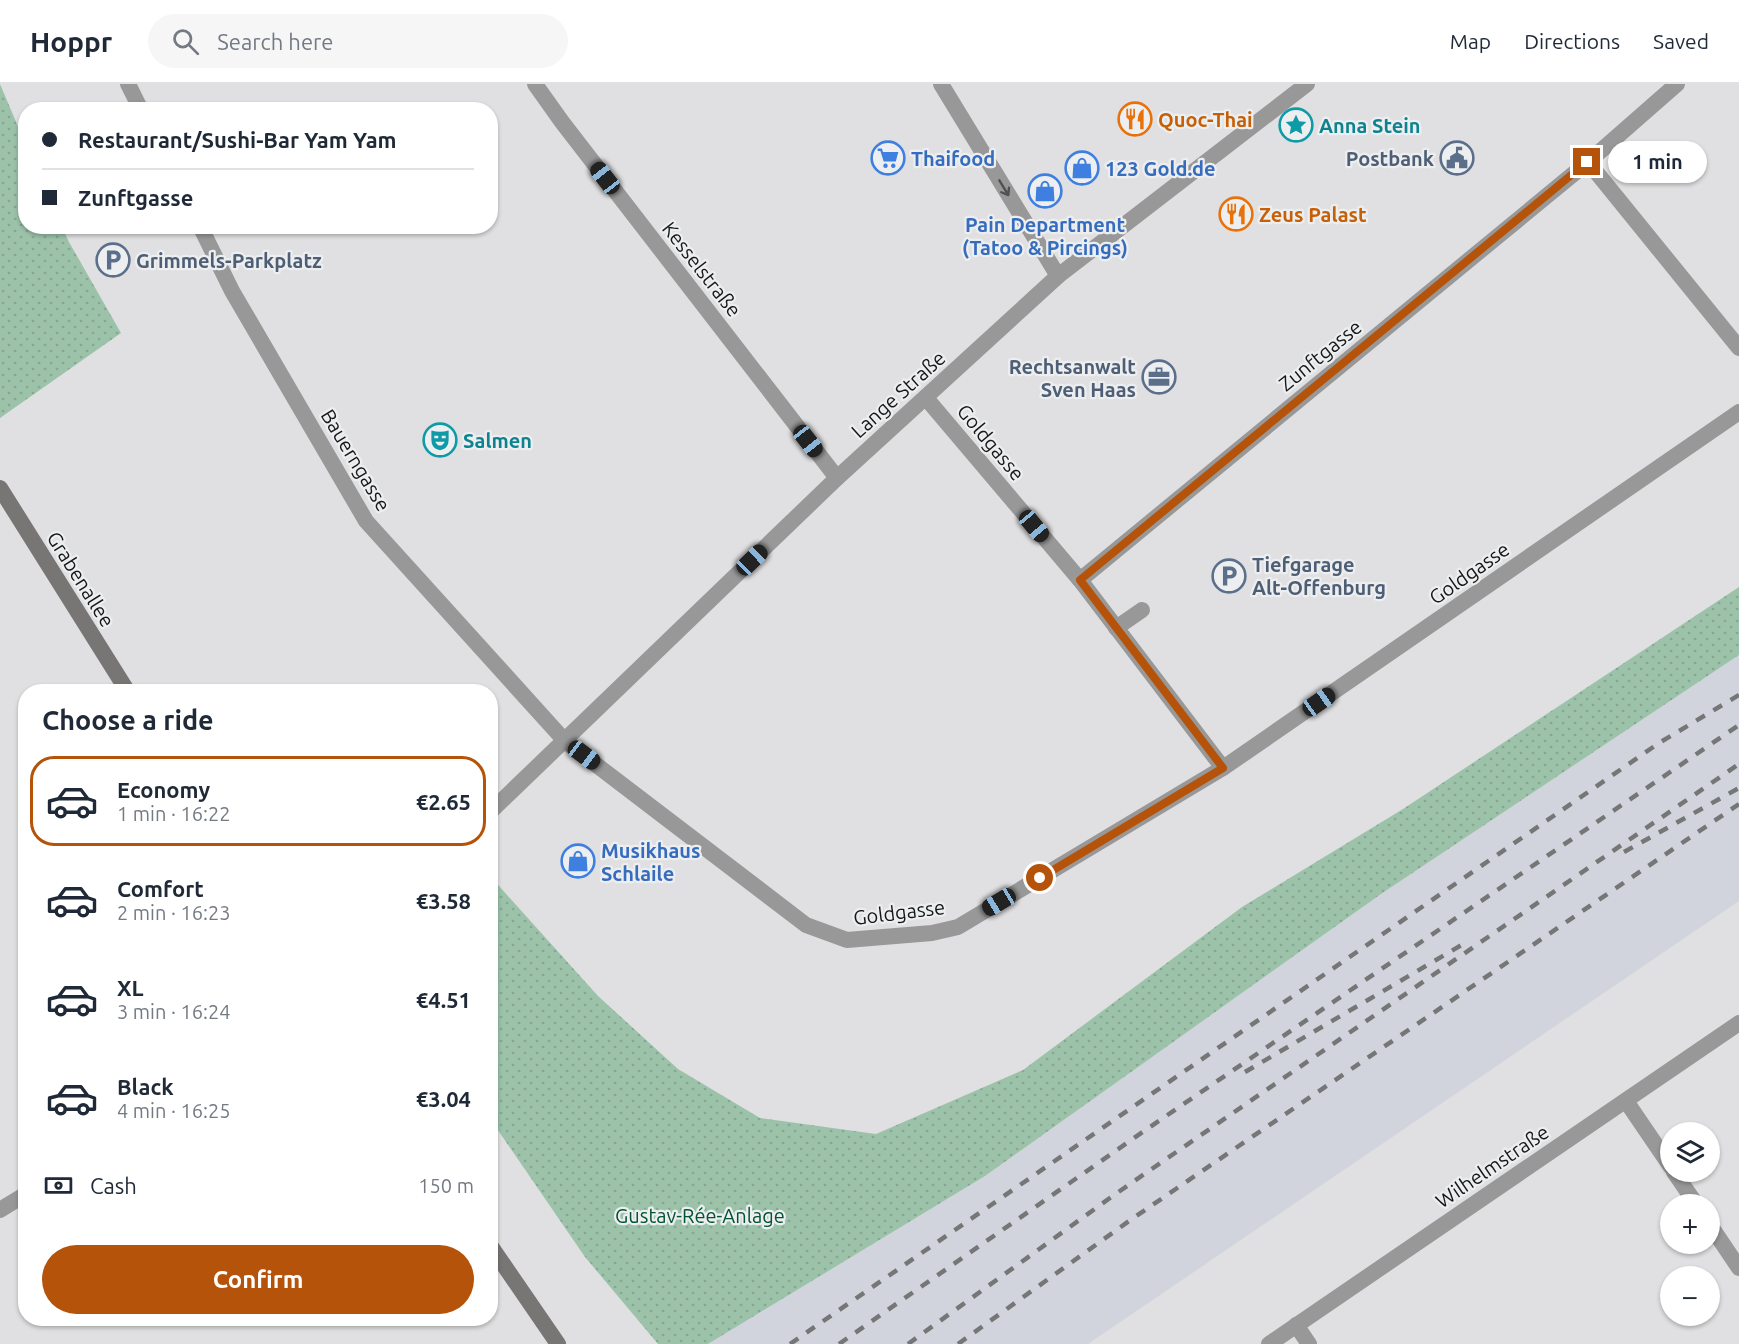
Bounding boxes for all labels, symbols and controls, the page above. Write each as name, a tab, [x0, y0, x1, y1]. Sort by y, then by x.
search box	[148, 14, 568, 68]
icon: search	[169, 25, 202, 58]
text: Hoppr	[30, 26, 112, 57]
text: Search here	[217, 29, 334, 54]
text: Map	[1450, 29, 1491, 53]
text: Directions	[1524, 29, 1620, 53]
text: Saved	[1653, 29, 1709, 53]
restaurant icon: Quoc-Thai	[1117, 101, 1153, 137]
place icon: Anna Stein	[1278, 107, 1314, 143]
place label: Quoc-Thai	[1158, 108, 1253, 131]
place label: Anna Stein	[1319, 114, 1421, 137]
text: Restaurant/Sushi-Bar Yam Yam	[78, 127, 397, 152]
supermarket icon: Thaifood	[870, 140, 906, 176]
public building icon: Postbank	[1439, 140, 1475, 176]
callout: 1 min	[1608, 141, 1707, 183]
place label: Thaifood	[911, 147, 995, 170]
place label: Postbank	[1346, 147, 1434, 170]
route end	[1573, 148, 1600, 175]
shop icon: 123 Gold.de	[1064, 150, 1100, 186]
text: 1 min	[1632, 150, 1683, 173]
place label: 123 Gold.de	[1105, 157, 1215, 180]
car	[587, 158, 623, 198]
shop icon: Pain Department (Tatoo & Pircings)	[1027, 173, 1063, 209]
one-way arrow	[999, 179, 1011, 196]
text: Zunftgasse	[78, 185, 193, 210]
restaurant icon: Zeus Palast	[1218, 196, 1254, 232]
place label: Zeus Palast	[1259, 203, 1367, 226]
place label: Pain Department (Tatoo & Pircings)	[962, 213, 1128, 259]
street label: Kesselstraße	[658, 217, 746, 321]
parking icon: Grimmels-Parkplatz	[95, 242, 131, 278]
place label: Grimmels-Parkplatz	[136, 249, 322, 272]
street label: Zunftgasse	[1274, 315, 1366, 395]
street label: Lange Straße	[846, 346, 950, 442]
place label: Rechtsanwalt Sven Haas	[1009, 355, 1136, 401]
office icon: Rechtsanwalt Sven Haas	[1141, 359, 1177, 395]
street label: Goldgasse	[953, 399, 1029, 485]
street label: Bauerngasse	[317, 405, 395, 515]
car	[790, 421, 826, 461]
theatre icon: Salmen	[422, 422, 458, 458]
place label: Salmen	[463, 429, 532, 452]
car	[1016, 506, 1052, 546]
street label: Grabenallee	[43, 527, 119, 631]
street label: Goldgasse	[1425, 537, 1513, 609]
car	[733, 541, 771, 579]
place label: Tiefgarage Alt-Offenburg	[1252, 553, 1386, 599]
parking icon: Tiefgarage Alt-Offenburg	[1211, 558, 1247, 594]
car	[1299, 684, 1339, 720]
text: Choose a ride	[42, 705, 214, 735]
car	[564, 737, 604, 773]
icon: car	[45, 774, 99, 828]
text: Economy	[117, 777, 210, 802]
text: €2.65	[416, 789, 471, 814]
text: 1 min · 16:22	[117, 802, 231, 825]
place label: Musikhaus Schlaile	[601, 839, 700, 885]
shop icon: Musikhaus Schlaile	[560, 843, 596, 879]
route start	[1026, 864, 1053, 891]
icon: car	[45, 873, 99, 927]
text: Comfort	[117, 876, 204, 901]
car	[979, 885, 1019, 919]
text: €3.58	[416, 888, 471, 913]
street label: Goldgasse	[852, 895, 946, 929]
text: 2 min · 16:23	[117, 901, 231, 924]
icon: car	[45, 972, 99, 1026]
text: XL	[117, 975, 144, 1000]
text: €4.51	[416, 987, 471, 1012]
text: 3 min · 16:24	[117, 1000, 231, 1023]
icon: car	[45, 1071, 99, 1125]
text: Black	[117, 1074, 174, 1099]
text: €3.04	[416, 1086, 471, 1111]
text: 4 min · 16:25	[117, 1099, 231, 1122]
street label: Wilhelmstraße	[1431, 1120, 1553, 1212]
map controls	[1660, 1122, 1720, 1326]
button: layers	[1660, 1122, 1720, 1182]
icon: cash	[42, 1169, 75, 1202]
text: Cash	[90, 1173, 137, 1198]
text: 150 m	[418, 1174, 474, 1197]
button: +	[1660, 1194, 1720, 1254]
park label: Gustav-Rée-Anlage	[615, 1204, 785, 1227]
button: Confirm	[42, 1245, 474, 1314]
button: −	[1660, 1266, 1720, 1326]

